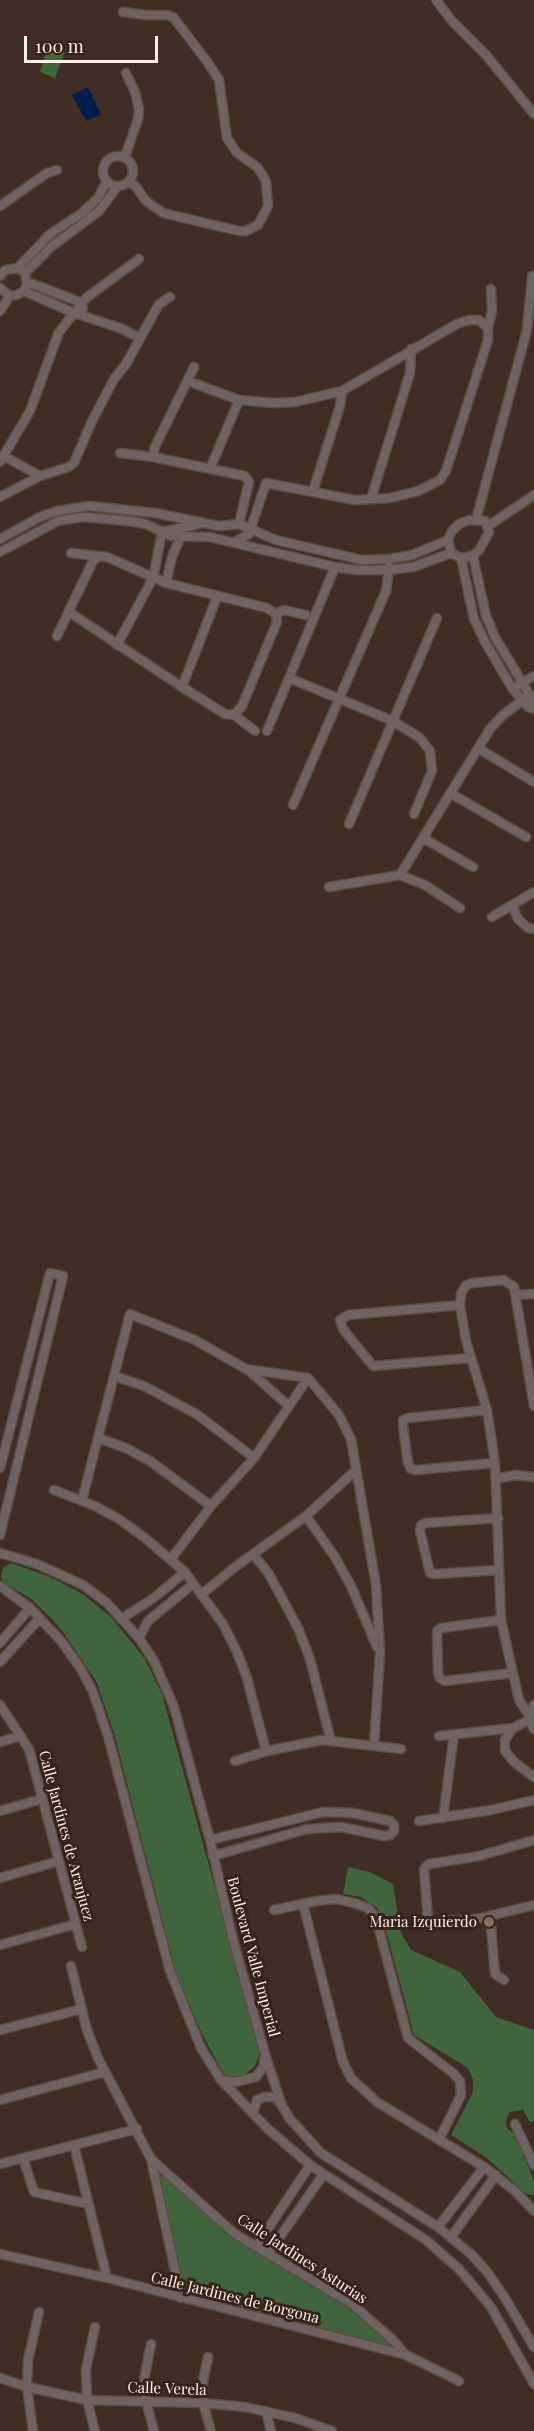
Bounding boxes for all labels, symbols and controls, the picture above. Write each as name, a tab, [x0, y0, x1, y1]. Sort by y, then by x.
scale bar	[27, 24, 160, 62]
text: 100 m	[35, 34, 84, 58]
street label: Calle Jardines de Aranjuez	[35, 1749, 97, 1923]
street label: Boulevard Valle Imperial	[223, 1875, 283, 2039]
place label: Maria Izquierdo	[370, 1913, 477, 1931]
marker: Maria Izquierdo	[482, 1915, 496, 1929]
street label: Calle Jardines Asturias	[234, 2210, 370, 2308]
street label: Calle Jardines de Borgona	[149, 2268, 321, 2328]
street label: Calle Verela	[127, 2379, 207, 2399]

